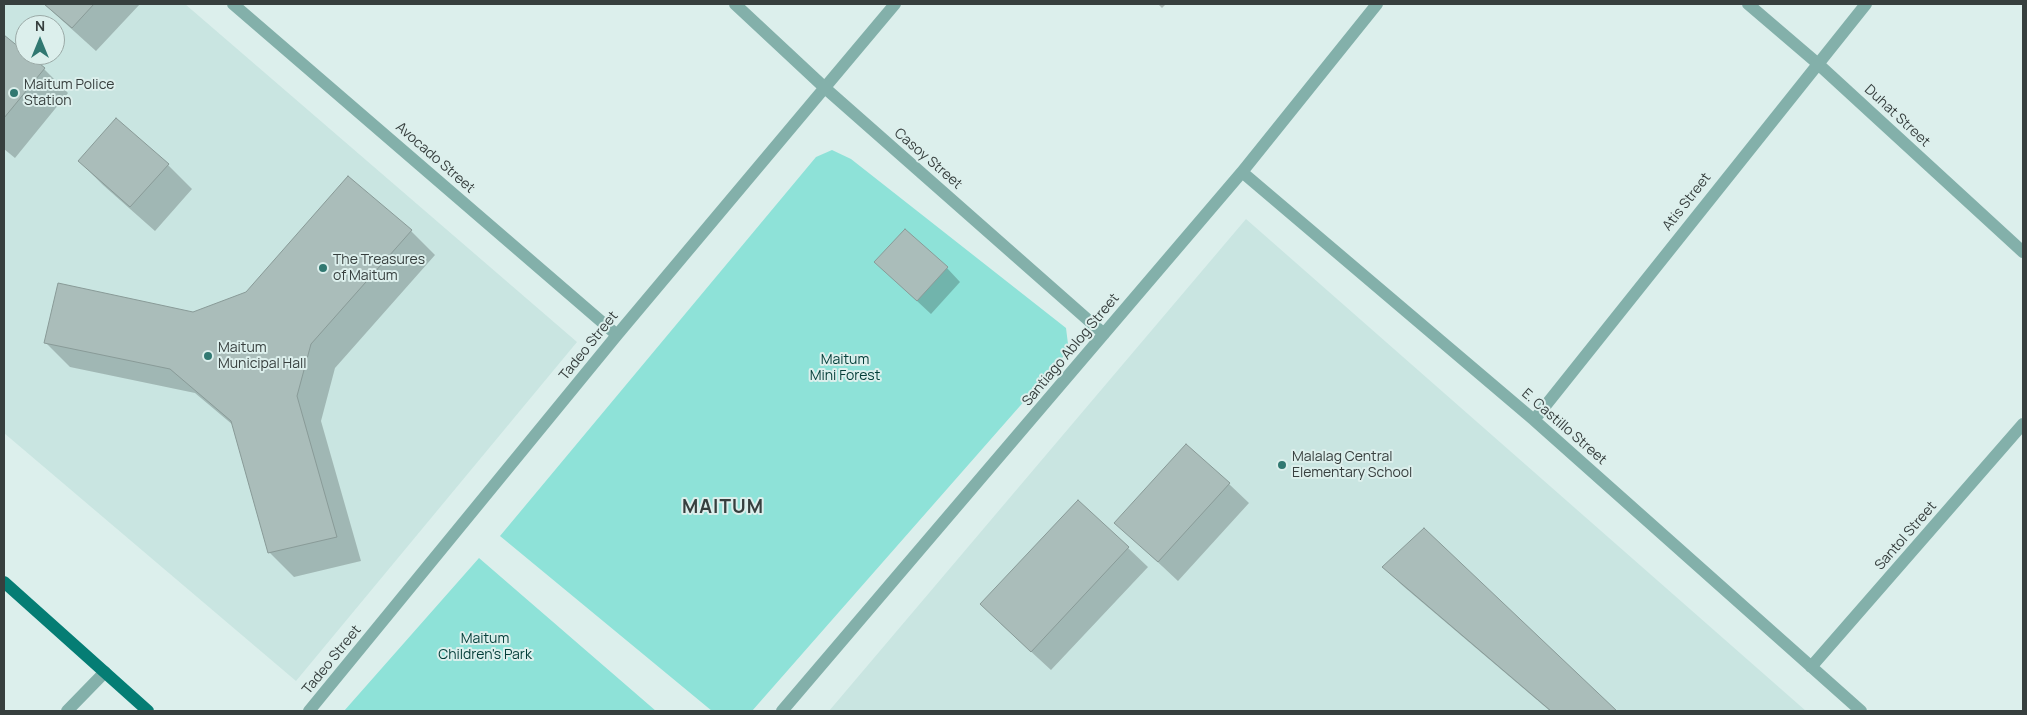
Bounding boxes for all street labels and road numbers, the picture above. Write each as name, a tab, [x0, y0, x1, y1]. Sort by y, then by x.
street label: Duhat Street	[1861, 81, 1933, 151]
street label: Avocado Street	[392, 119, 478, 197]
street label: Casoy Street	[891, 125, 965, 193]
street label: Atis Street	[1659, 170, 1715, 234]
street label: Santiago Ablog Street	[1019, 290, 1123, 410]
street label: Tadeo Street	[556, 308, 622, 384]
street label: E. Castillo Street	[1518, 386, 1610, 468]
street label: Santol Street	[1872, 498, 1940, 574]
street label: Tadeo Street	[299, 622, 365, 698]

